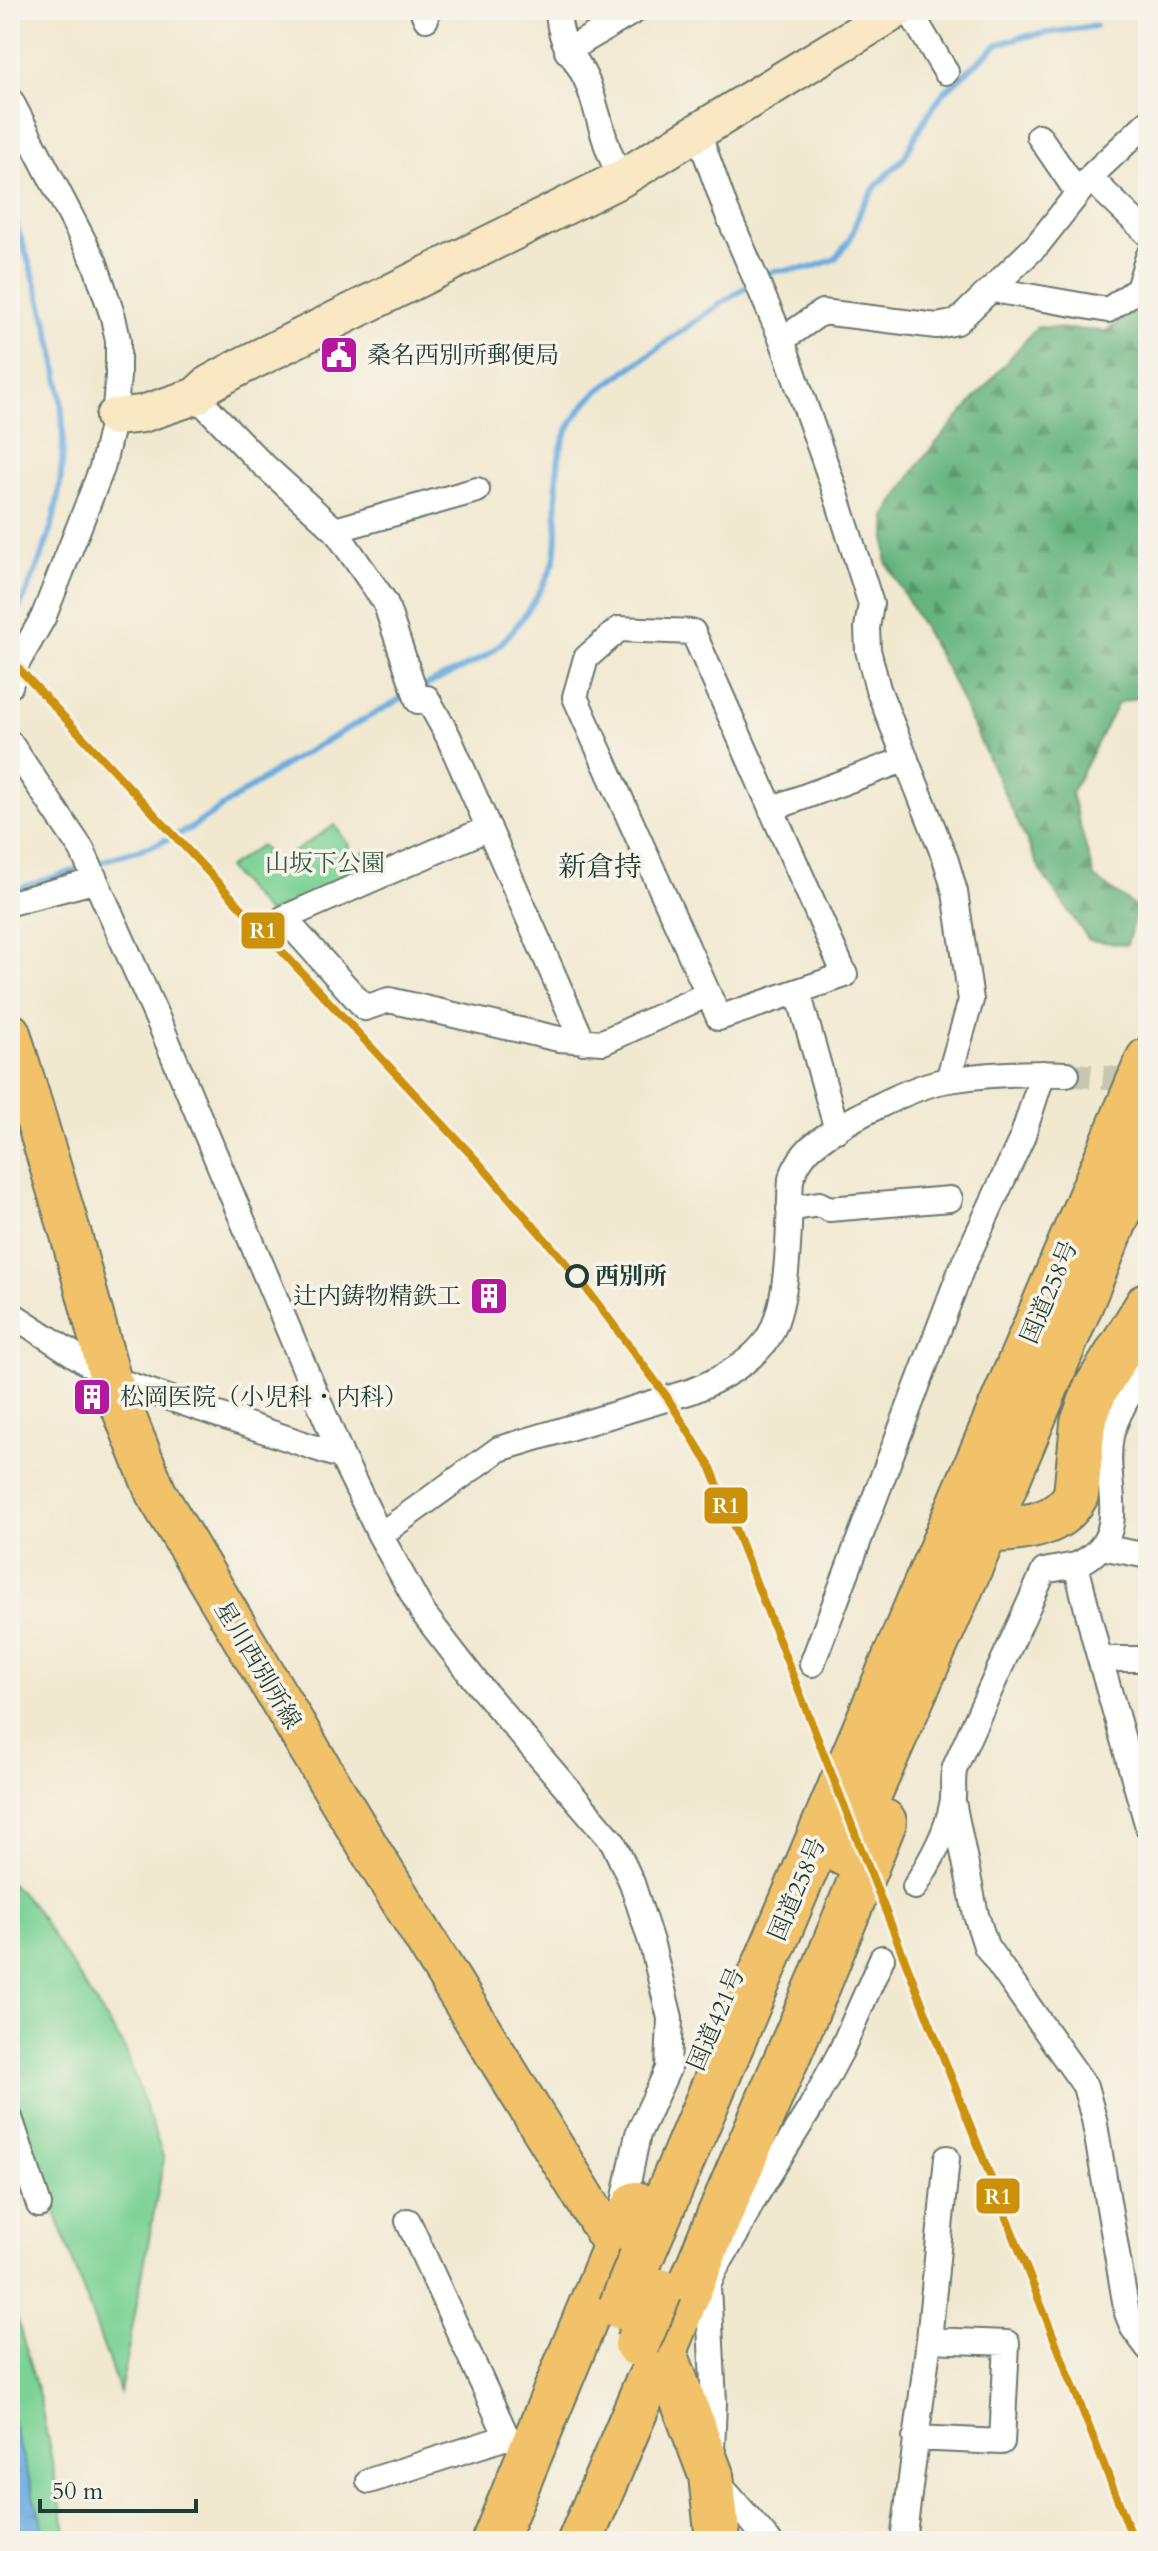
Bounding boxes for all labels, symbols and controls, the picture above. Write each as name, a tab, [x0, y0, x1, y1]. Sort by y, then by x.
public building icon: 桑名西別所郵便局	[318, 334, 360, 376]
place label: 桑名西別所郵便局	[367, 339, 559, 372]
park label: 山坂下公園	[265, 847, 385, 880]
district label: 新倉持	[558, 848, 642, 886]
line badge: R1	[240, 911, 286, 950]
text: R1	[249, 916, 277, 946]
street label: 国道258号	[1013, 1236, 1086, 1349]
place label: 西別所	[595, 1260, 667, 1293]
marker: 西別所	[566, 1265, 588, 1287]
building icon: 辻内鋳物精鉄工	[468, 1275, 510, 1317]
place label: 辻内鋳物精鉄工	[293, 1280, 461, 1313]
building icon: 松岡医院（小児科・内科）	[71, 1376, 113, 1418]
place label: 松岡医院（小児科・内科）	[120, 1381, 408, 1414]
line badge: R1	[703, 1486, 749, 1525]
text: R1	[712, 1491, 740, 1521]
street label: 星川西別所線	[206, 1595, 309, 1735]
street label: 国道258号	[761, 1833, 834, 1946]
street label: 国道421号	[680, 1963, 753, 2076]
line badge: R1	[975, 2177, 1021, 2215]
text: R1	[984, 2182, 1012, 2212]
scale bar	[40, 2463, 196, 2513]
text: 50 m	[52, 2475, 104, 2508]

